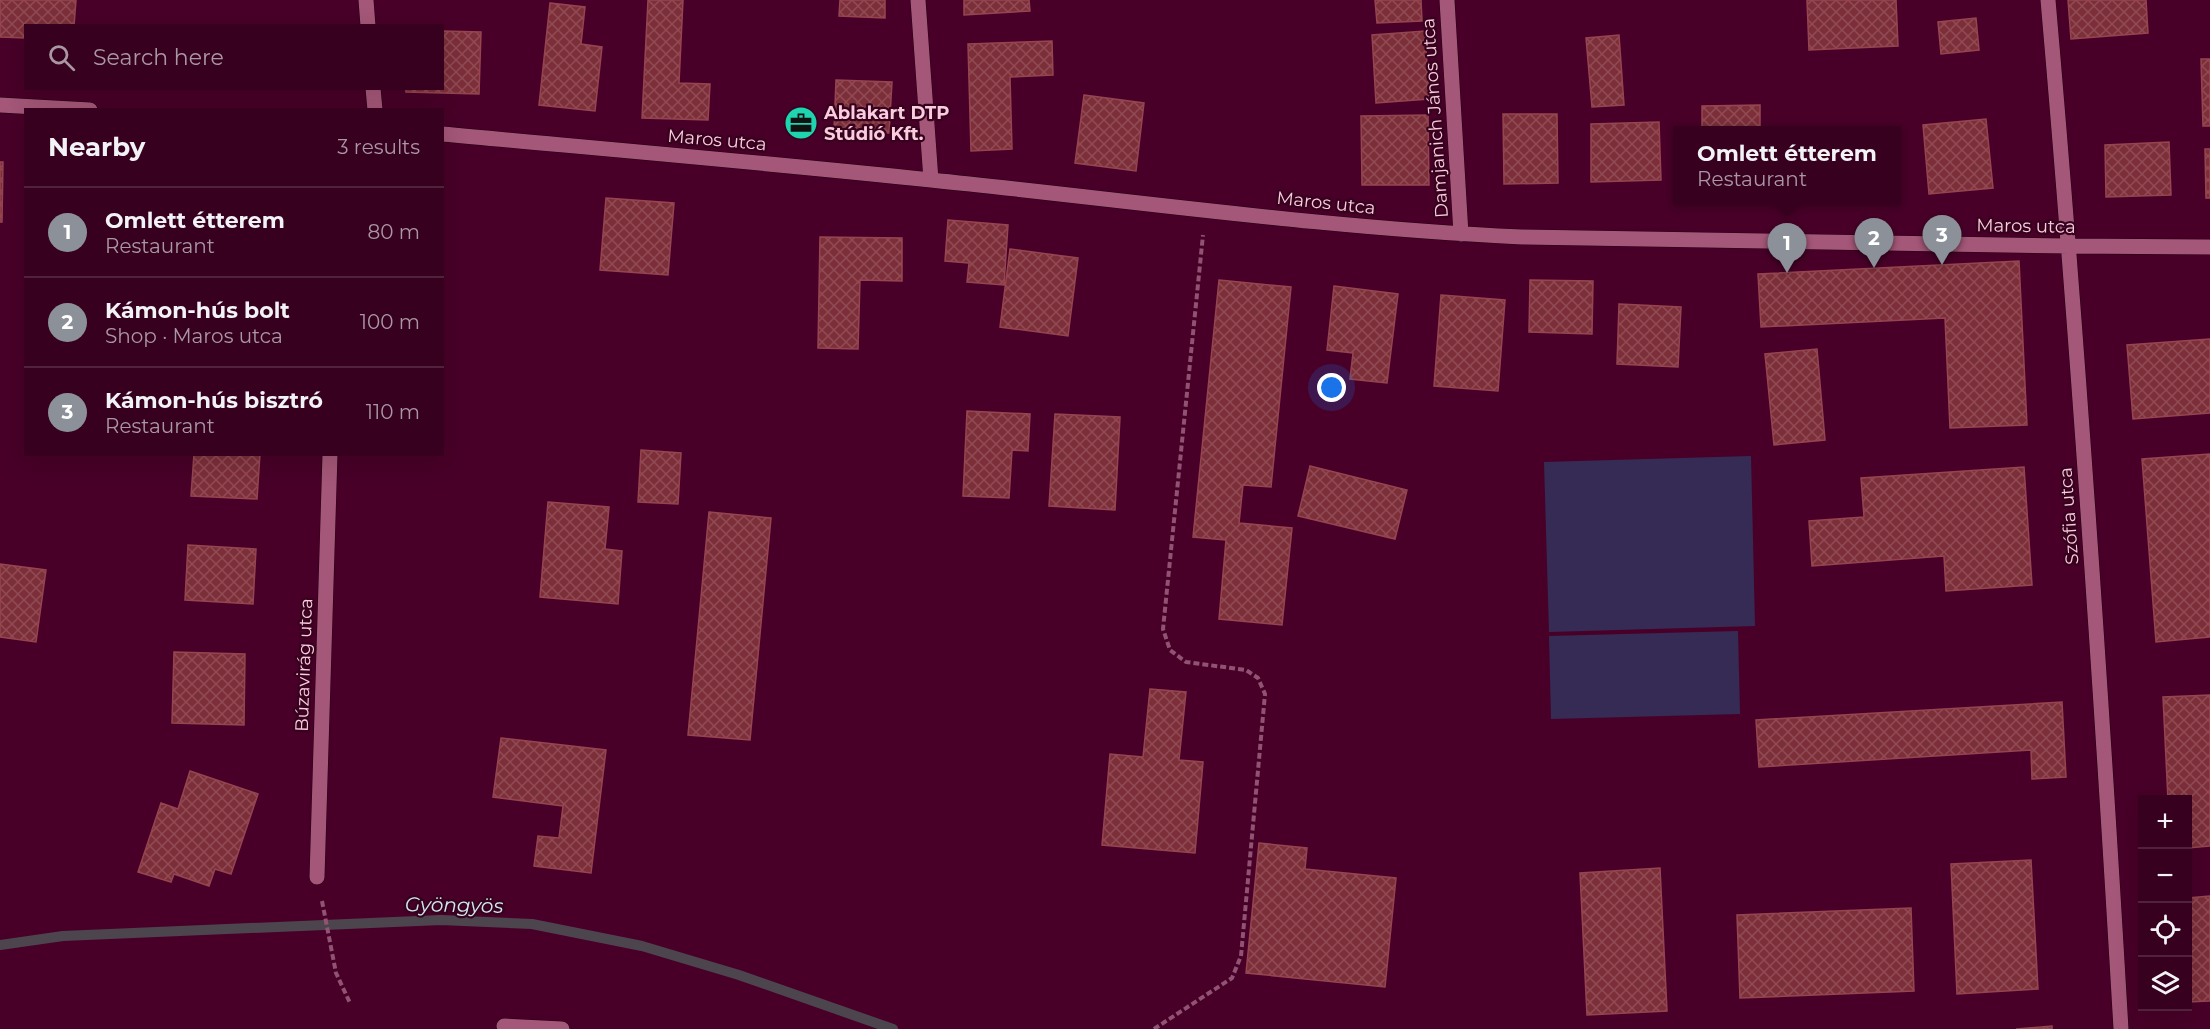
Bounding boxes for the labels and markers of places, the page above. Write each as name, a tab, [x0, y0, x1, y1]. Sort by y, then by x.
place label: Ablakart DTP Stúdió Kft.	[823, 102, 949, 145]
office icon: Ablakart DTP Stúdió Kft.	[783, 105, 819, 141]
pin: 3	[1922, 216, 1962, 265]
pin: 2	[1854, 218, 1894, 268]
pin: 1	[1768, 224, 1806, 273]

